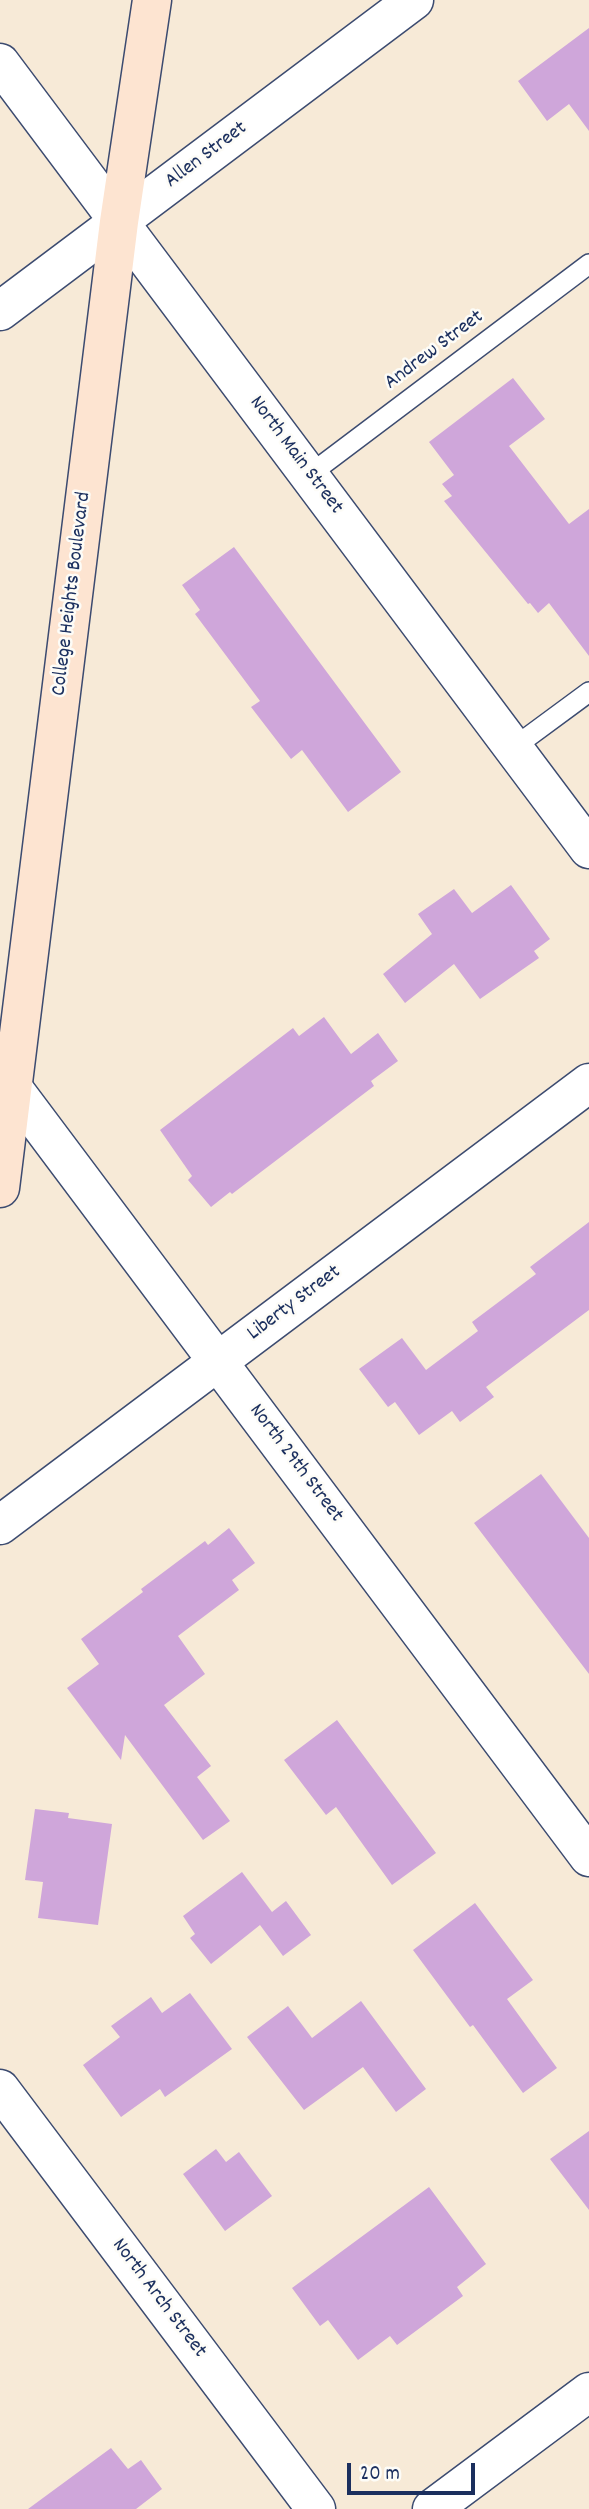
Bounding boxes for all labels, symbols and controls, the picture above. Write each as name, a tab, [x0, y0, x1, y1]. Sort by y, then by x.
street label: Allen Street	[161, 117, 253, 195]
street label: Andrew Street	[381, 306, 489, 396]
street label: North Main Street	[242, 392, 348, 520]
street label: College Heights Boulevard	[48, 491, 98, 697]
street label: Liberty Street	[243, 1261, 347, 1347]
street label: North 29th Street	[242, 1400, 348, 1528]
street label: North Arch Street	[105, 2234, 211, 2364]
scale bar	[351, 2450, 479, 2494]
text: 20 m	[360, 2460, 400, 2490]

